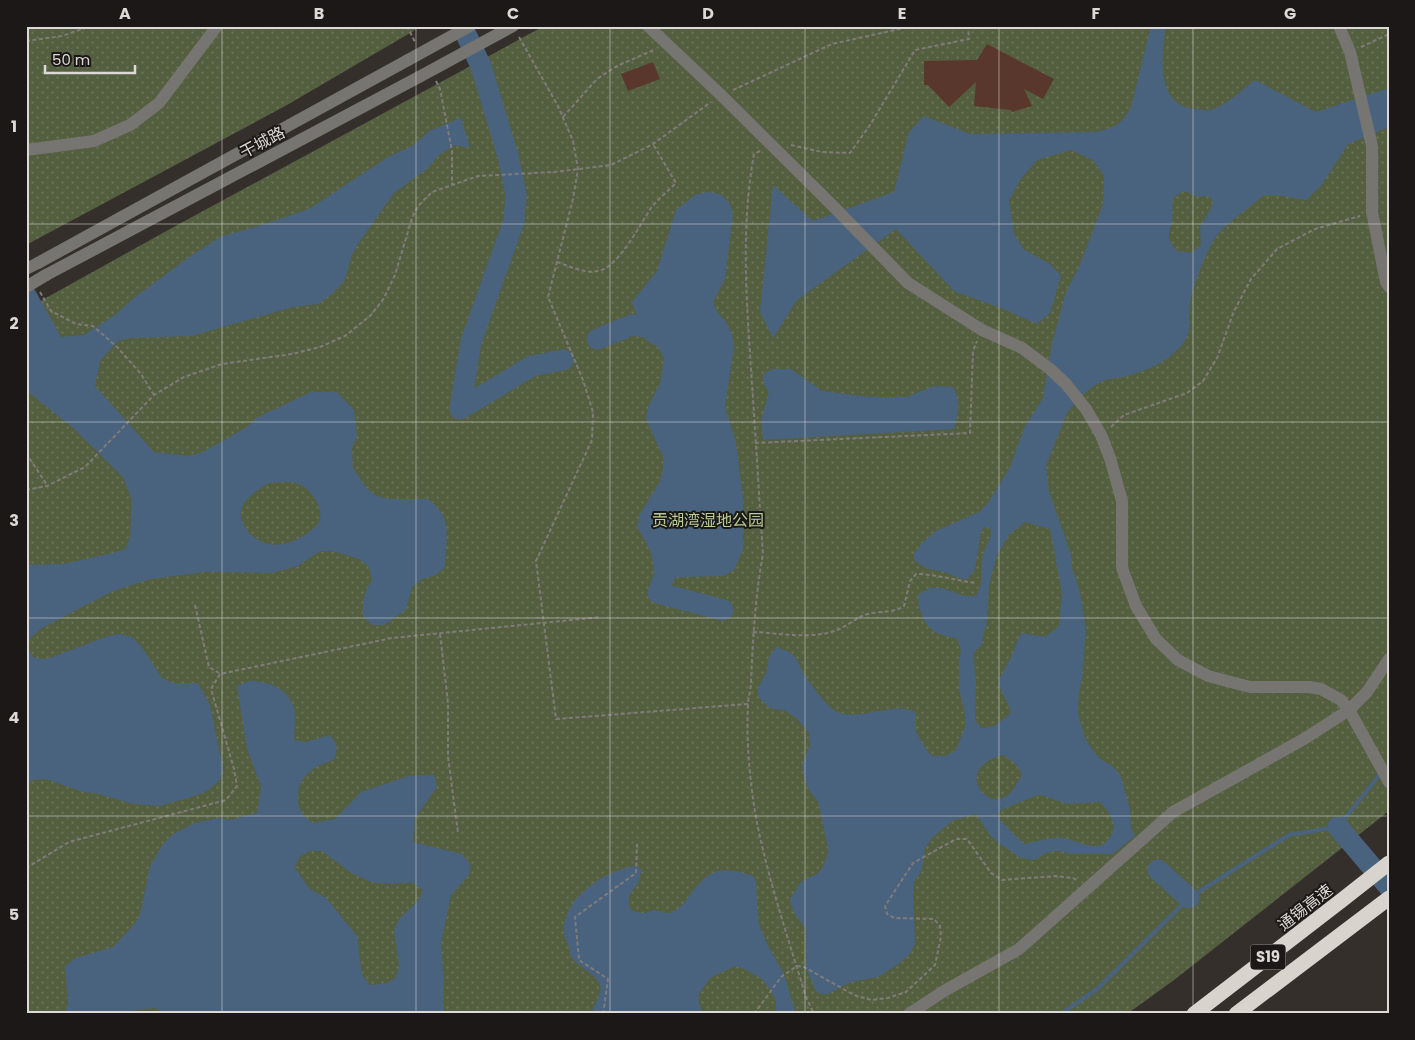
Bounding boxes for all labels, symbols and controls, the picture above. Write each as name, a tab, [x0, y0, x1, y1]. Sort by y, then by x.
text: A	[119, 2, 131, 25]
text: B	[314, 2, 324, 25]
text: C	[507, 2, 519, 25]
text: D	[702, 2, 714, 25]
text: E	[898, 2, 906, 25]
text: F	[1092, 2, 1101, 25]
text: G	[1284, 2, 1296, 25]
scale bar	[45, 42, 135, 74]
text: 50 m	[52, 49, 90, 70]
text: 1	[11, 115, 17, 138]
street label: 干城路	[236, 121, 289, 164]
text: 2	[9, 312, 19, 335]
text: 3	[9, 509, 19, 532]
park label: 贡湖湾湿地公园	[652, 509, 764, 532]
text: 4	[9, 706, 20, 729]
street label: 通锡高速	[1273, 879, 1338, 936]
text: 5	[9, 903, 19, 926]
road number: S19	[1250, 944, 1286, 970]

